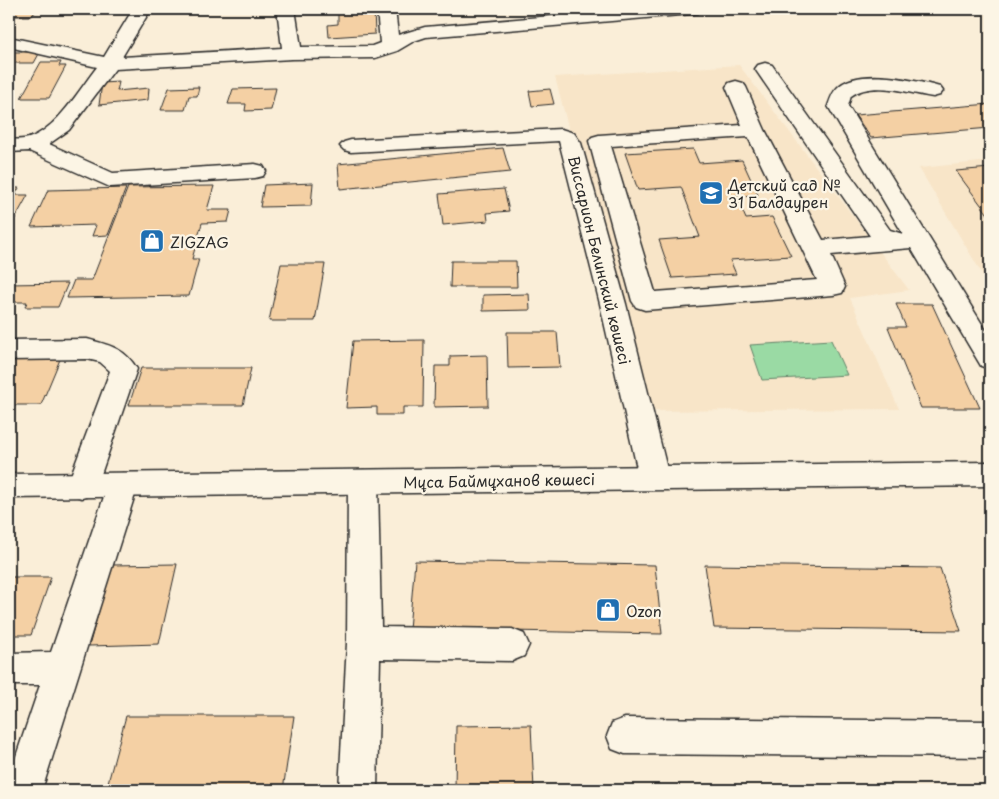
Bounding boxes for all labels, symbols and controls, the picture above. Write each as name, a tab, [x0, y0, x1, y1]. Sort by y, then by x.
street label: Виссарион Белинский көшесі	[563, 153, 637, 367]
place label: Детский сад № 31 Балдаурен	[727, 173, 841, 213]
school or university icon: Детский сад № 31 Балдаурен	[698, 180, 724, 206]
shop icon: ZIGZAG	[139, 228, 165, 254]
place label: ZIGZAG	[170, 230, 229, 253]
street label: Мұса Баймұханов көшесі	[403, 467, 595, 493]
shop icon: Ozon	[595, 597, 621, 623]
place label: Ozon	[626, 599, 662, 622]

